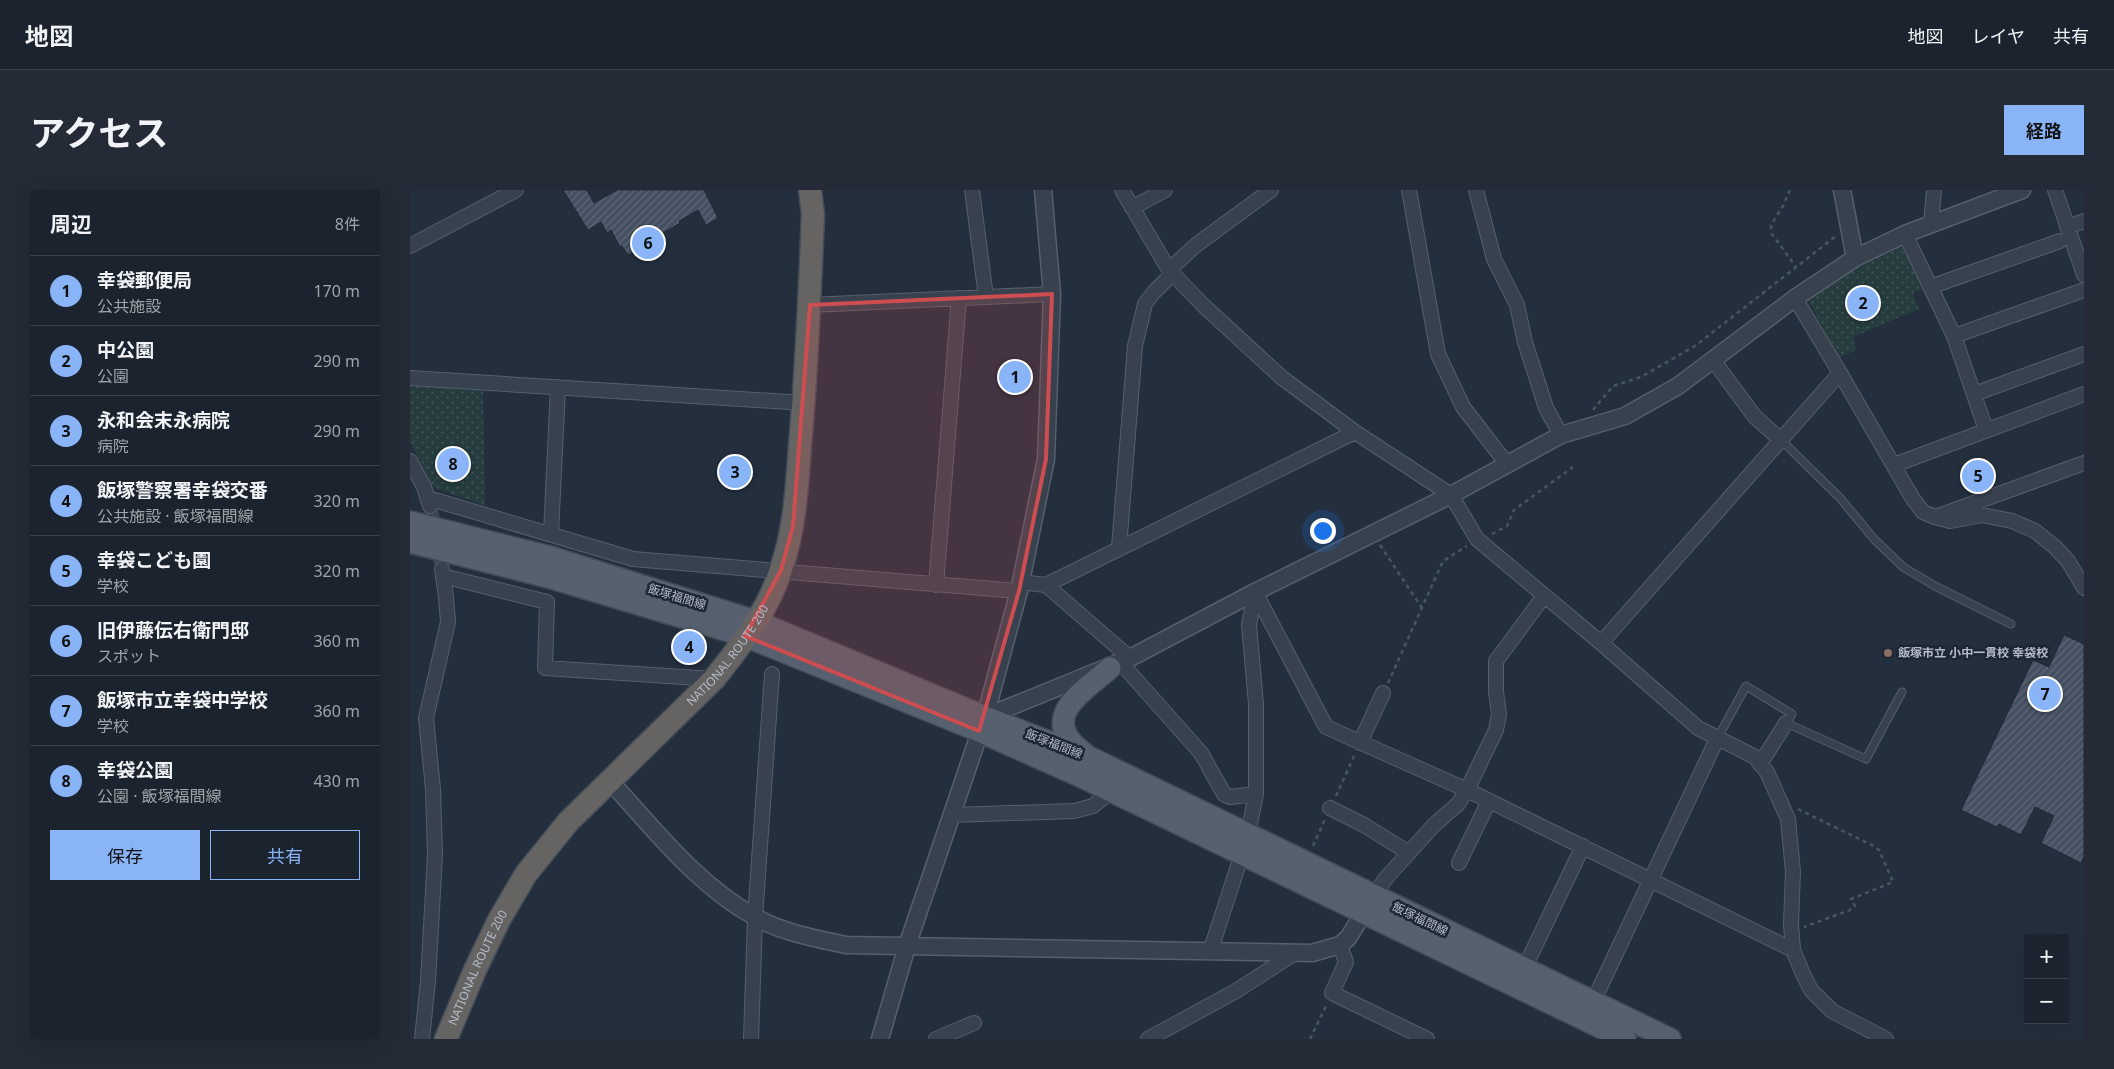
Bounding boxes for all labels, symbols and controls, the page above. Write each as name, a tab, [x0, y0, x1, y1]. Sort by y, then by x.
text: 地図	[25, 19, 73, 52]
text: 地図	[1908, 24, 1944, 48]
text: レイヤ	[1972, 24, 2025, 48]
text: 共有	[2053, 24, 2089, 48]
button: 経路	[2004, 105, 2084, 155]
text: アクセス	[30, 109, 168, 156]
text: 周辺	[50, 210, 92, 238]
text: 8件	[335, 213, 360, 235]
pin: 6	[632, 224, 664, 262]
text: 幸袋郵便局	[97, 267, 192, 293]
text: 1	[61, 280, 71, 302]
text: 170 m	[313, 280, 360, 302]
pin: 2	[1847, 284, 1879, 322]
text: 公共施設	[97, 295, 161, 317]
text: 中公園	[97, 337, 154, 363]
text: 2	[61, 350, 71, 372]
text: 290 m	[313, 350, 360, 372]
pin: 1	[999, 358, 1031, 396]
text: 公園	[97, 365, 129, 387]
text: 永和会末永病院	[97, 407, 230, 433]
text: 3	[61, 420, 71, 442]
text: 290 m	[313, 420, 360, 442]
text: 病院	[97, 435, 129, 457]
pin: 8	[437, 445, 469, 483]
pin: 3	[719, 453, 751, 491]
pin: 5	[1962, 457, 1994, 495]
text: 飯塚警察署幸袋交番	[97, 477, 268, 503]
text: 4	[61, 490, 71, 512]
text: 320 m	[313, 490, 360, 512]
text: 公共施設 · 飯塚福間線	[97, 505, 254, 527]
your location	[1310, 518, 1336, 544]
text: 幸袋こども園	[97, 547, 211, 573]
text: 5	[61, 560, 71, 582]
text: 320 m	[313, 560, 360, 582]
text: 学校	[97, 575, 129, 597]
street label: 飯塚福間線	[646, 580, 708, 613]
street label: NATIONAL ROUTE 200	[682, 601, 773, 709]
text: 旧伊藤伝右衛門邸	[97, 617, 249, 643]
pin: 4	[673, 628, 705, 666]
text: 6	[61, 630, 71, 652]
text: 360 m	[313, 630, 360, 652]
place label: 飯塚市立 小中一貫校 幸袋校	[1898, 644, 2048, 661]
text: スポット	[97, 645, 161, 667]
marker: 飯塚市立 小中一貫校 幸袋校	[1882, 647, 1894, 659]
pin: 7	[2029, 675, 2061, 713]
text: 飯塚市立幸袋中学校	[97, 687, 268, 713]
text: 7	[61, 700, 71, 722]
text: 360 m	[313, 700, 360, 722]
text: 学校	[97, 715, 129, 737]
street label: 飯塚福間線	[1023, 725, 1085, 762]
text: 幸袋公園	[97, 757, 173, 783]
text: 8	[61, 770, 71, 792]
text: 430 m	[313, 770, 360, 792]
text: 公園 · 飯塚福間線	[97, 785, 222, 807]
button: 保存	[50, 830, 200, 880]
button: 共有	[210, 830, 360, 880]
street label: 飯塚福間線	[1390, 898, 1451, 939]
street label: NATIONAL ROUTE 200	[444, 907, 511, 1028]
map controls	[2024, 934, 2069, 1024]
button: +	[2024, 934, 2069, 979]
button: −	[2024, 979, 2069, 1024]

